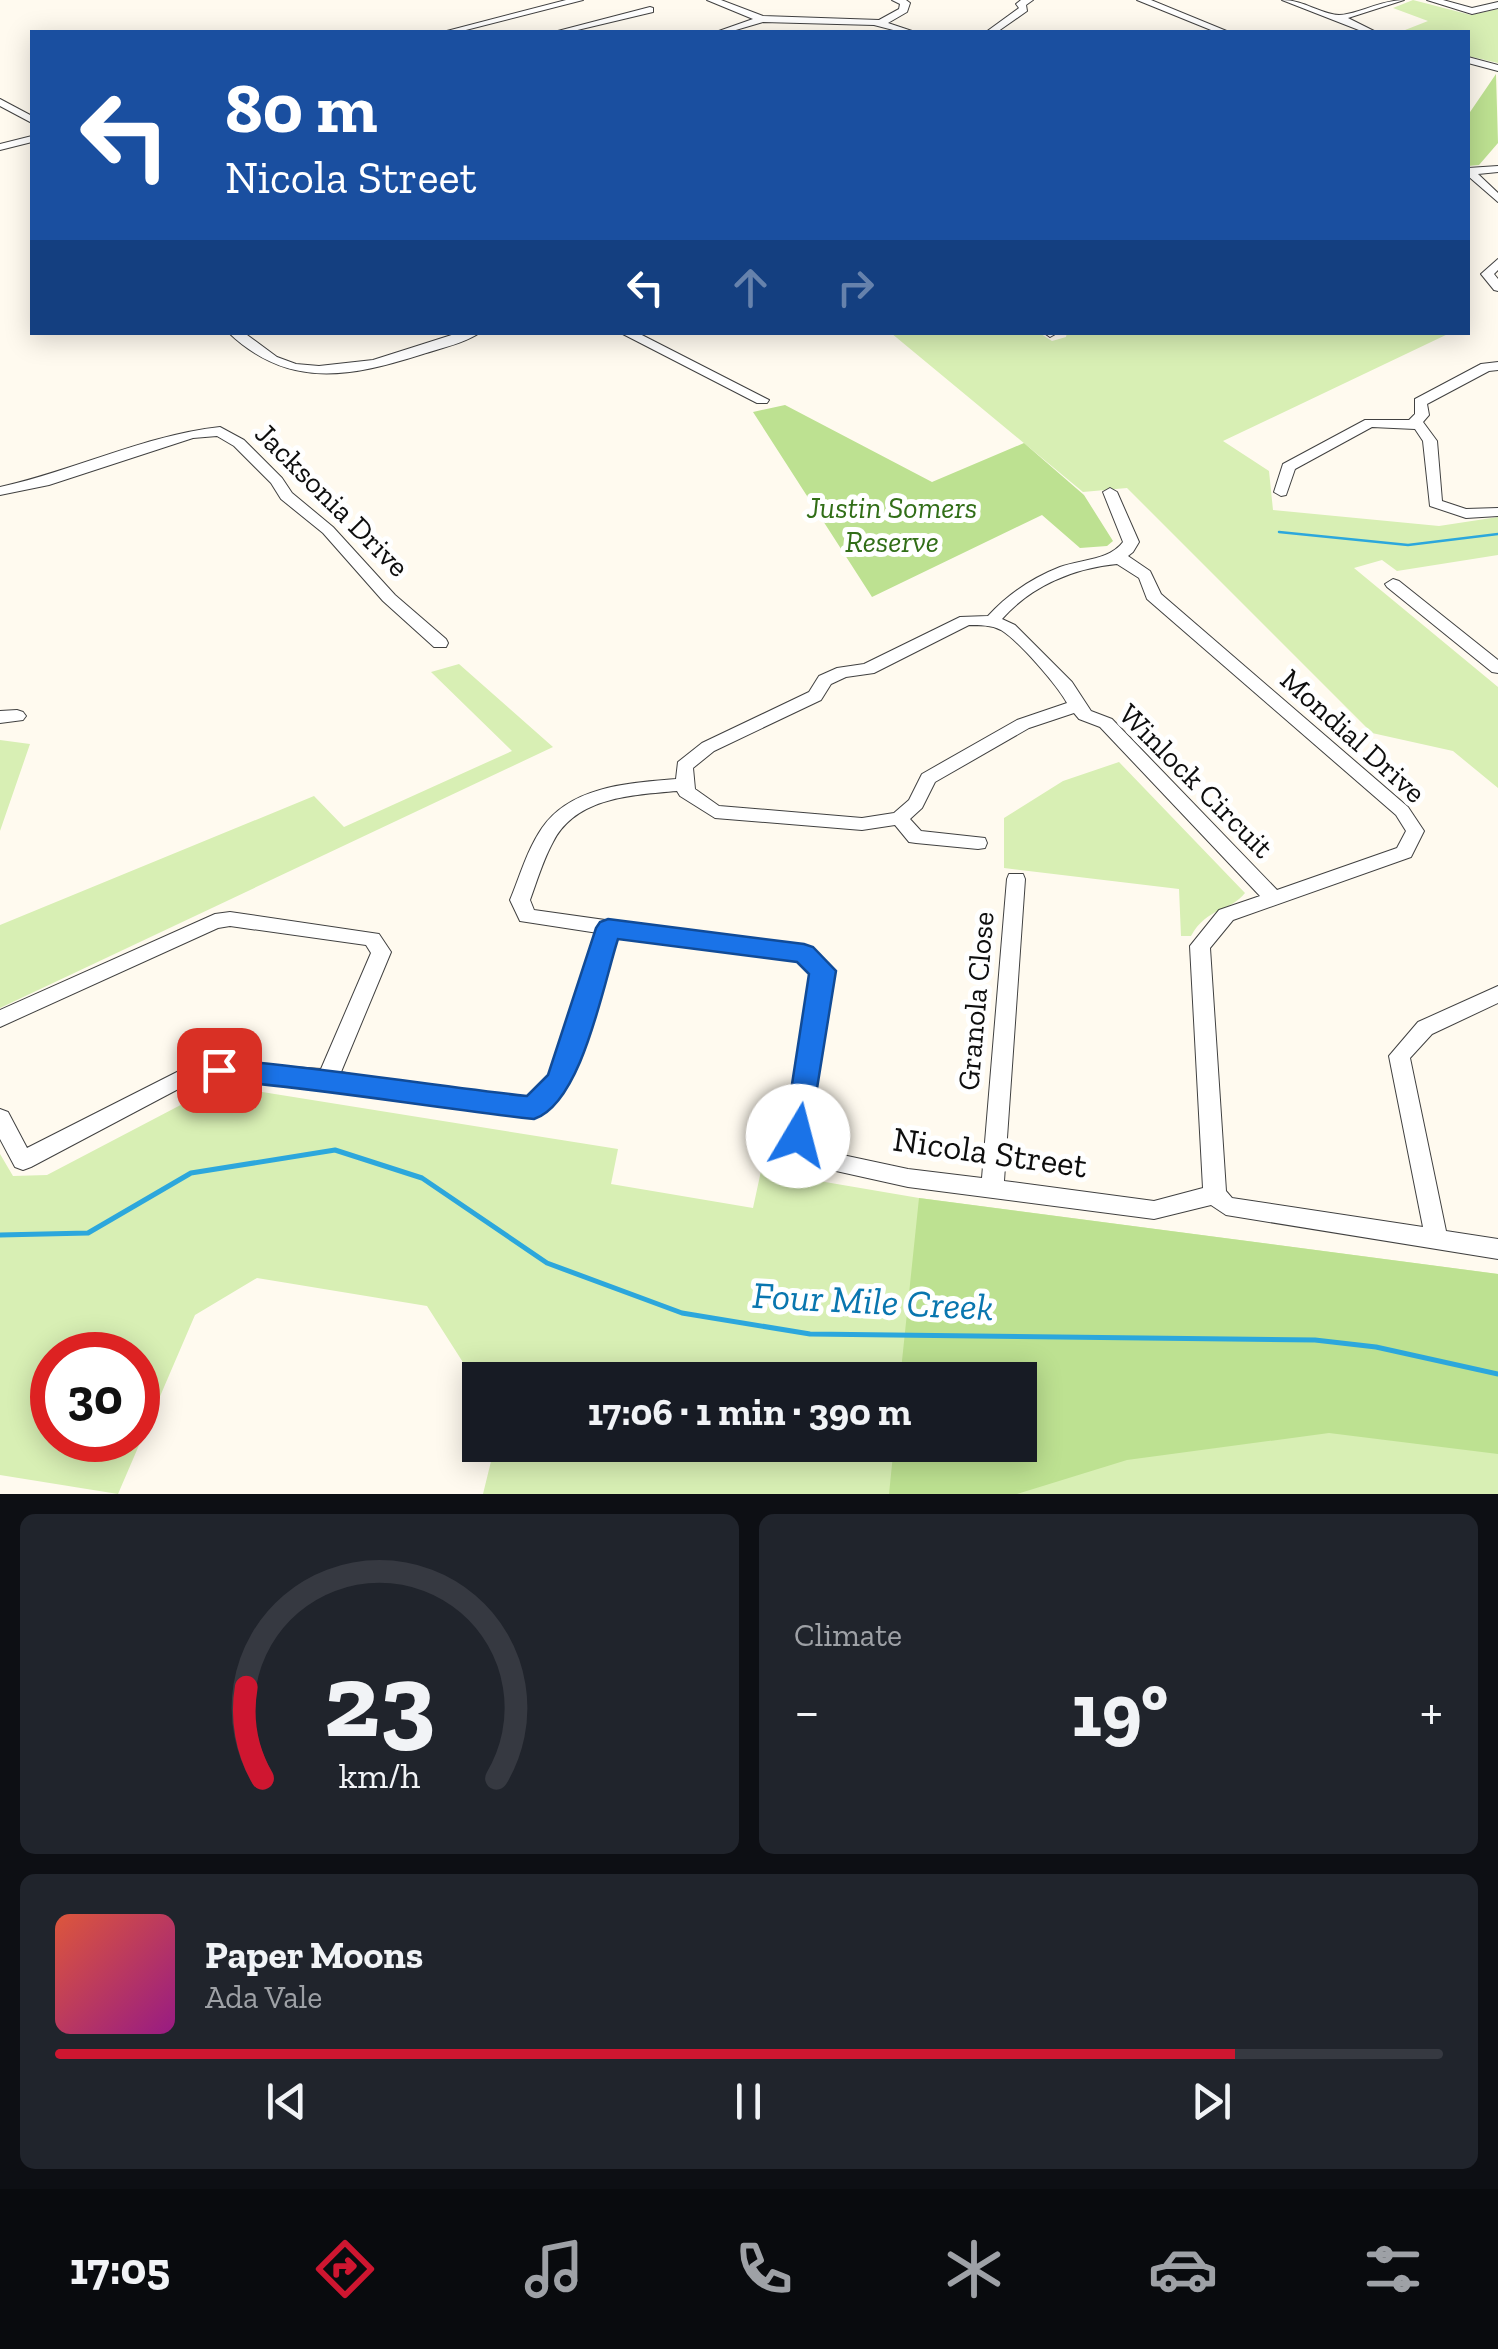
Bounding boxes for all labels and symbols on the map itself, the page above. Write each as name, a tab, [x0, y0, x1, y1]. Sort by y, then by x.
street label: Jacksonia Drive	[248, 416, 416, 584]
park label: Justin Somers Reserve	[806, 490, 977, 560]
street label: Mondial Drive	[1273, 661, 1433, 811]
street label: Winlock Circuit	[1111, 696, 1281, 866]
street label: Granola Close	[950, 910, 1002, 1092]
pin	[177, 1028, 262, 1113]
position arrow	[746, 1084, 850, 1188]
street label: Nicola Street	[890, 1118, 1090, 1186]
water label: Four Mile Creek	[751, 1272, 995, 1330]
speed limit sign: 30	[30, 1332, 160, 1462]

